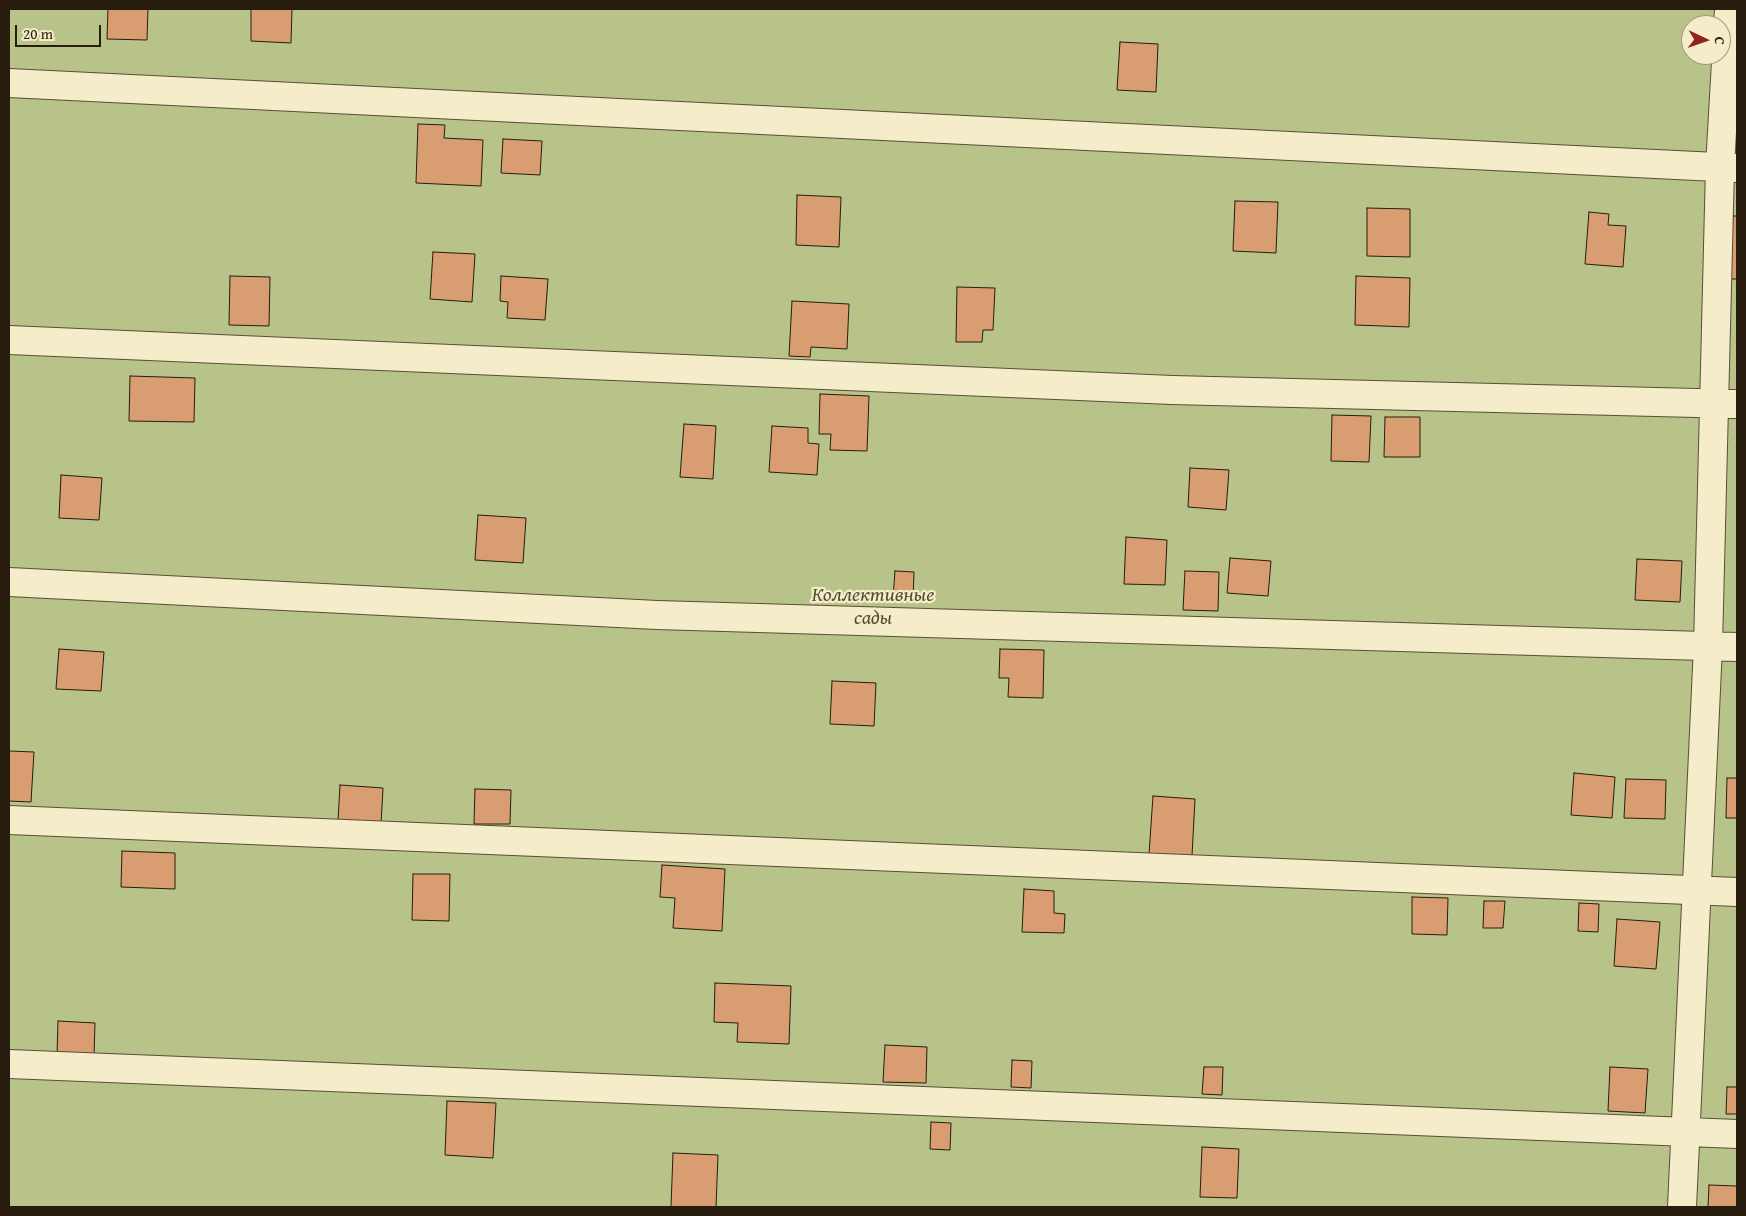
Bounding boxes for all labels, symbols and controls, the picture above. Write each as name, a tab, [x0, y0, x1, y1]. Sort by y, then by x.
scale bar	[18, 15, 104, 47]
north arrow	[1681, 15, 1731, 65]
text: 20 m	[23, 23, 53, 44]
text: С	[1710, 36, 1730, 45]
park label: Коллективные сады	[812, 584, 934, 631]

